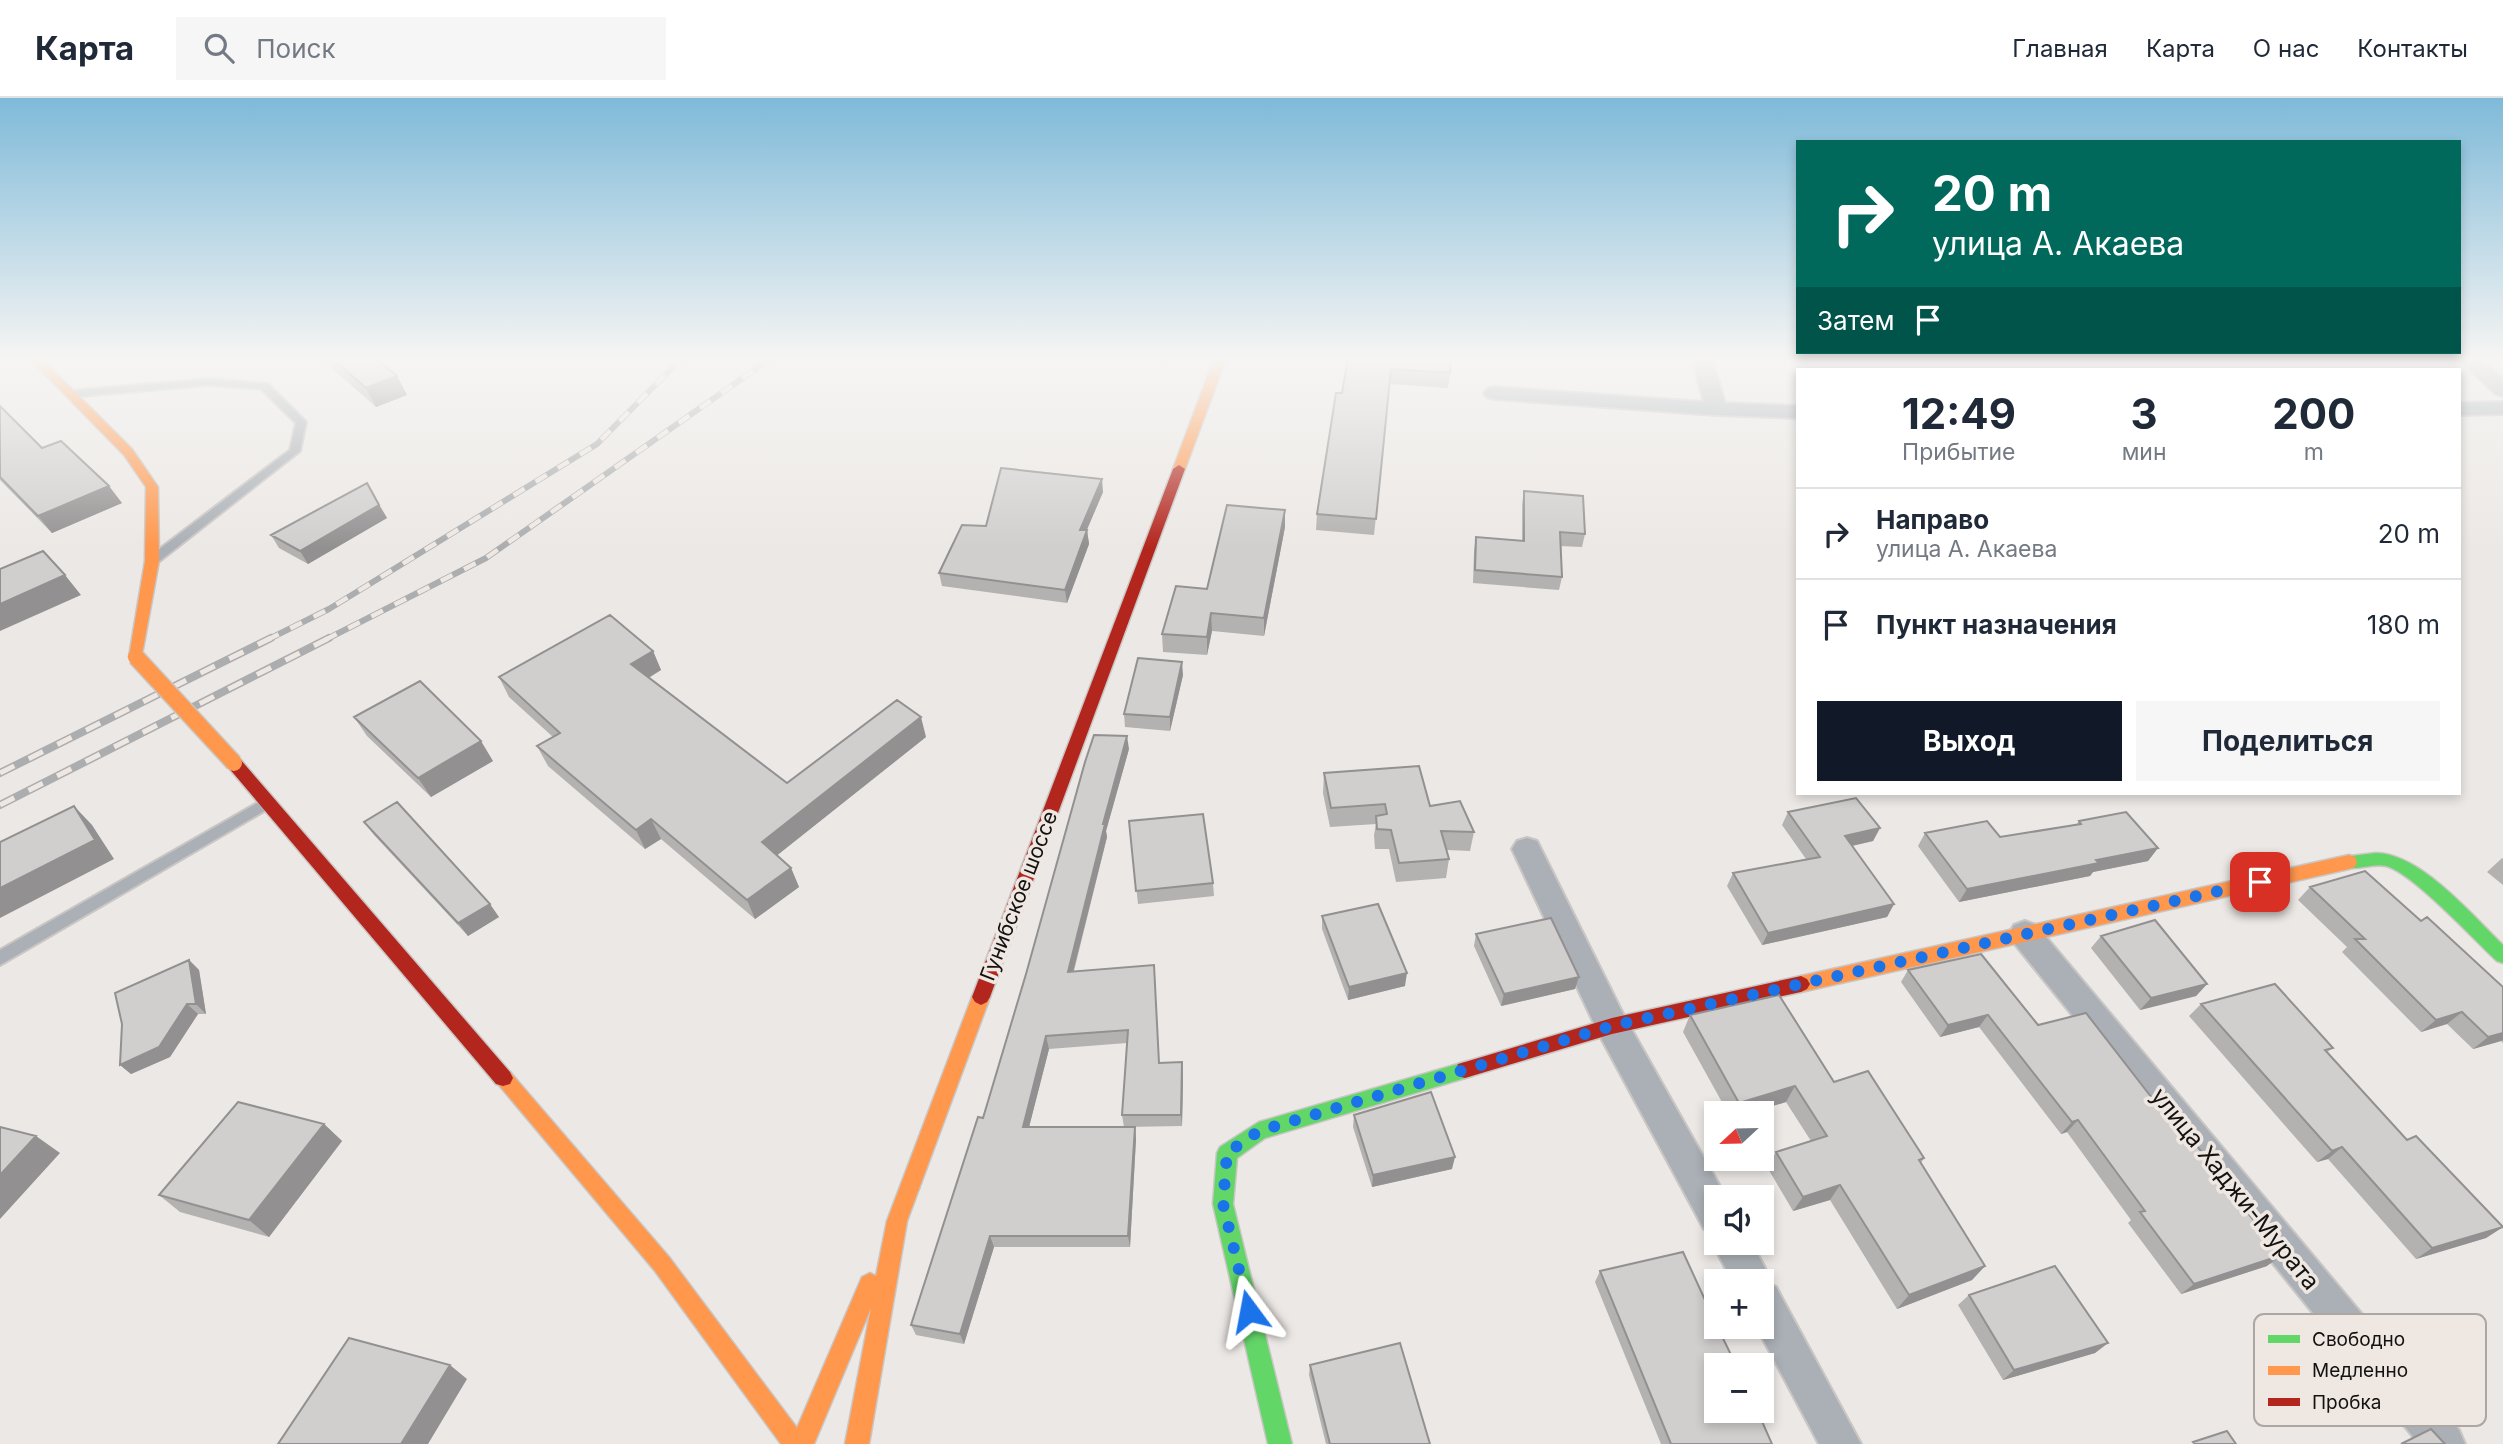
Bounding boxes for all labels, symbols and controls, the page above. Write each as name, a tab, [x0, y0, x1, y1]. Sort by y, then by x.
search box	[176, 17, 666, 80]
text: Карта	[35, 28, 134, 68]
icon: search	[200, 29, 238, 67]
text: Поиск	[256, 33, 335, 64]
text: Главная	[2012, 34, 2108, 63]
text: Карта	[2146, 34, 2215, 63]
text: О нас	[2253, 34, 2319, 63]
text: Контакты	[2357, 34, 2468, 63]
text: 20 m	[1932, 164, 2052, 223]
icon: right	[1817, 168, 1908, 259]
text: улица А. Акаева	[1932, 224, 2184, 263]
icon: arrive	[1909, 301, 1947, 339]
text: Затем	[1817, 305, 1895, 336]
text: 12:49	[1902, 388, 2016, 439]
text: 3	[2131, 388, 2158, 439]
text: 200	[2272, 388, 2355, 439]
text: Прибытие	[1902, 438, 2016, 466]
text: мин	[2122, 438, 2167, 466]
text: m	[2304, 438, 2324, 466]
text: Направо	[1876, 504, 1989, 535]
icon: right	[1817, 515, 1855, 553]
text: 20 m	[2378, 518, 2440, 549]
text: улица А. Акаева	[1876, 535, 2057, 563]
icon: arrive	[1817, 606, 1855, 644]
text: Пункт назначения	[1876, 609, 2117, 640]
text: 180 m	[2367, 609, 2440, 640]
button: Выход	[1817, 701, 2122, 781]
button: Поделиться	[2136, 701, 2440, 781]
street label: Гунибское шоссе	[975, 807, 1062, 984]
pin	[2230, 852, 2290, 912]
icon: arrive	[2241, 863, 2279, 901]
street label: улица Хаджи-Мурата	[2145, 1082, 2326, 1296]
north arrow	[1704, 1101, 1774, 1171]
map controls	[1704, 1101, 1774, 1423]
button: sound	[1704, 1185, 1774, 1255]
button: +	[1704, 1269, 1774, 1339]
position arrow	[1212, 1274, 1286, 1348]
legend	[2254, 1314, 2486, 1426]
text: Свободно	[2312, 1328, 2405, 1351]
button: −	[1704, 1353, 1774, 1423]
text: Медленно	[2312, 1359, 2408, 1382]
text: Пробка	[2312, 1391, 2381, 1414]

